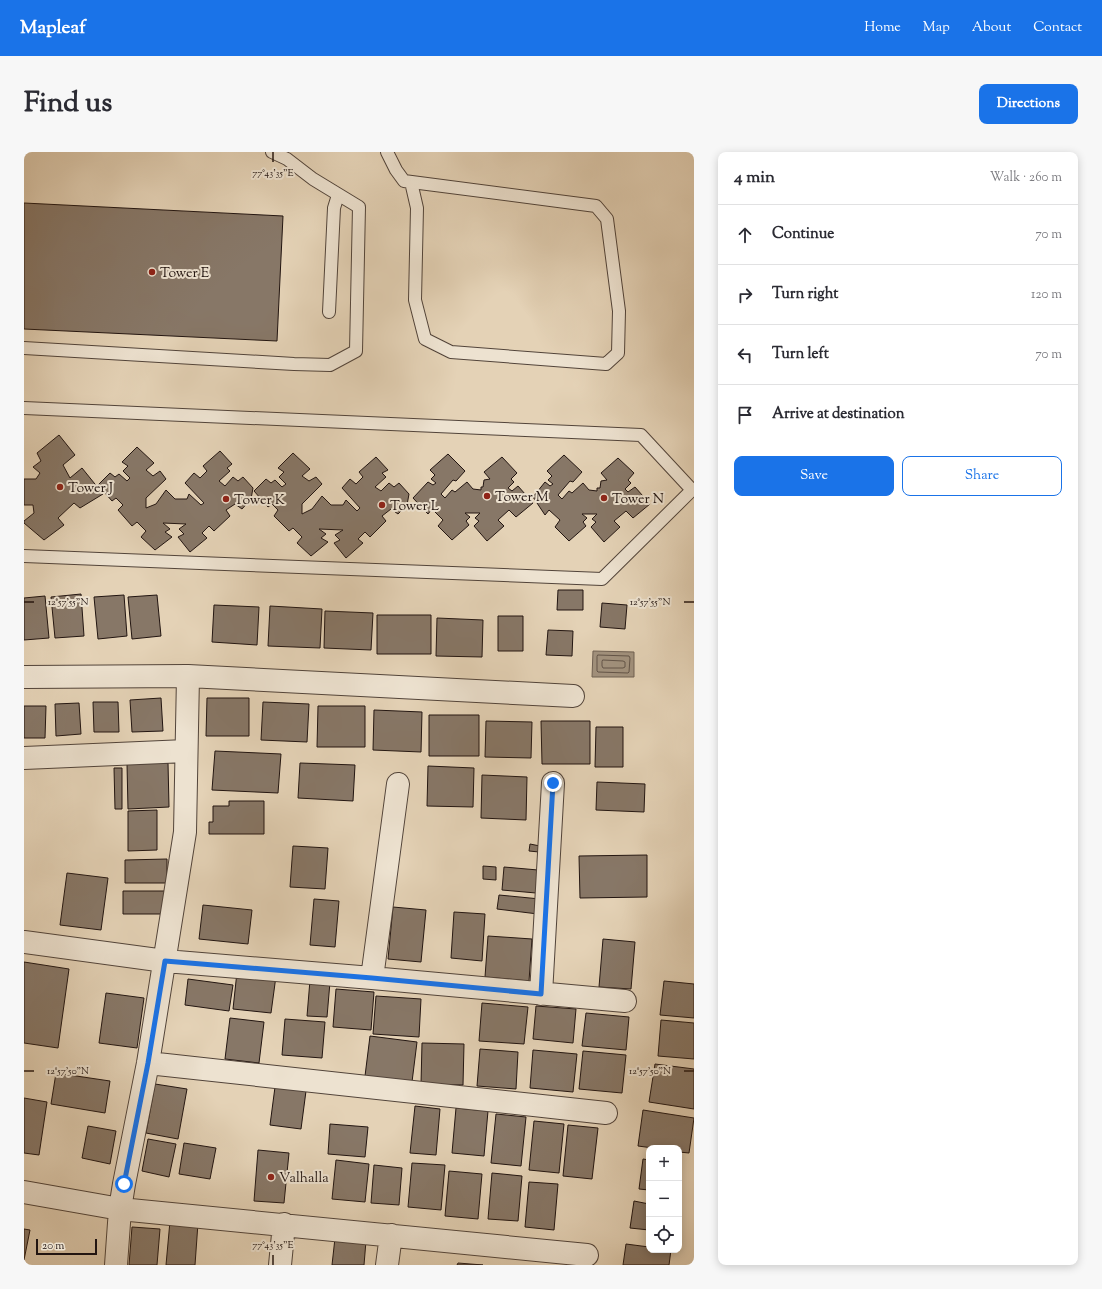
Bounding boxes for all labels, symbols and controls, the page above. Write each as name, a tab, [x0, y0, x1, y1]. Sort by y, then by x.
text: Mapleaf	[20, 15, 86, 42]
text: Home	[864, 18, 901, 38]
text: Map	[923, 18, 950, 38]
text: About	[972, 18, 1011, 38]
text: Contact	[1033, 18, 1082, 38]
text: Find us	[24, 84, 112, 124]
button: Directions	[979, 84, 1078, 124]
text: 77°43'35"E	[252, 166, 294, 181]
text: 4 min	[734, 166, 775, 190]
text: Walk · 260 m	[990, 169, 1062, 187]
icon: ahead	[734, 224, 756, 246]
text: Continue	[772, 224, 834, 245]
text: 70 m	[1035, 226, 1062, 244]
place label: Tower E	[160, 264, 210, 284]
marker: Tower E	[147, 267, 157, 277]
icon: right	[734, 284, 756, 306]
text: Turn right	[772, 284, 838, 305]
text: 120 m	[1031, 286, 1062, 304]
icon: left	[734, 344, 756, 366]
text: Turn left	[772, 344, 829, 365]
text: 70 m	[1035, 346, 1062, 364]
icon: arrive	[734, 404, 756, 426]
text: Arrive at destination	[772, 404, 905, 425]
button: Save	[734, 456, 894, 496]
button: Share	[902, 456, 1062, 496]
place label: Tower J	[68, 479, 113, 499]
marker: Tower J	[55, 482, 65, 492]
place label: Tower M	[495, 488, 549, 508]
place label: Tower N	[612, 490, 664, 510]
place label: Tower K	[234, 491, 285, 511]
marker: Tower M	[482, 491, 492, 501]
marker: Tower N	[599, 493, 609, 503]
marker: Tower K	[221, 494, 231, 504]
place label: Tower L	[390, 497, 440, 517]
marker: Tower L	[377, 500, 387, 510]
text: 12°57'55"N	[48, 595, 88, 610]
text: 12°57'55"N	[630, 595, 670, 610]
route end	[544, 774, 562, 792]
text: 12°57'50"N	[47, 1064, 89, 1079]
text: 12°57'50"N	[629, 1064, 671, 1079]
map controls	[646, 1145, 682, 1253]
button: +	[646, 1145, 682, 1181]
place label: Valhalla	[279, 1169, 329, 1189]
marker: Valhalla	[266, 1172, 276, 1182]
route start	[115, 1175, 133, 1193]
button: −	[646, 1181, 682, 1217]
button: locate	[646, 1217, 682, 1253]
scale bar	[36, 1237, 97, 1256]
text: 20 m	[42, 1238, 64, 1254]
text: 77°43'35"E	[252, 1238, 294, 1253]

